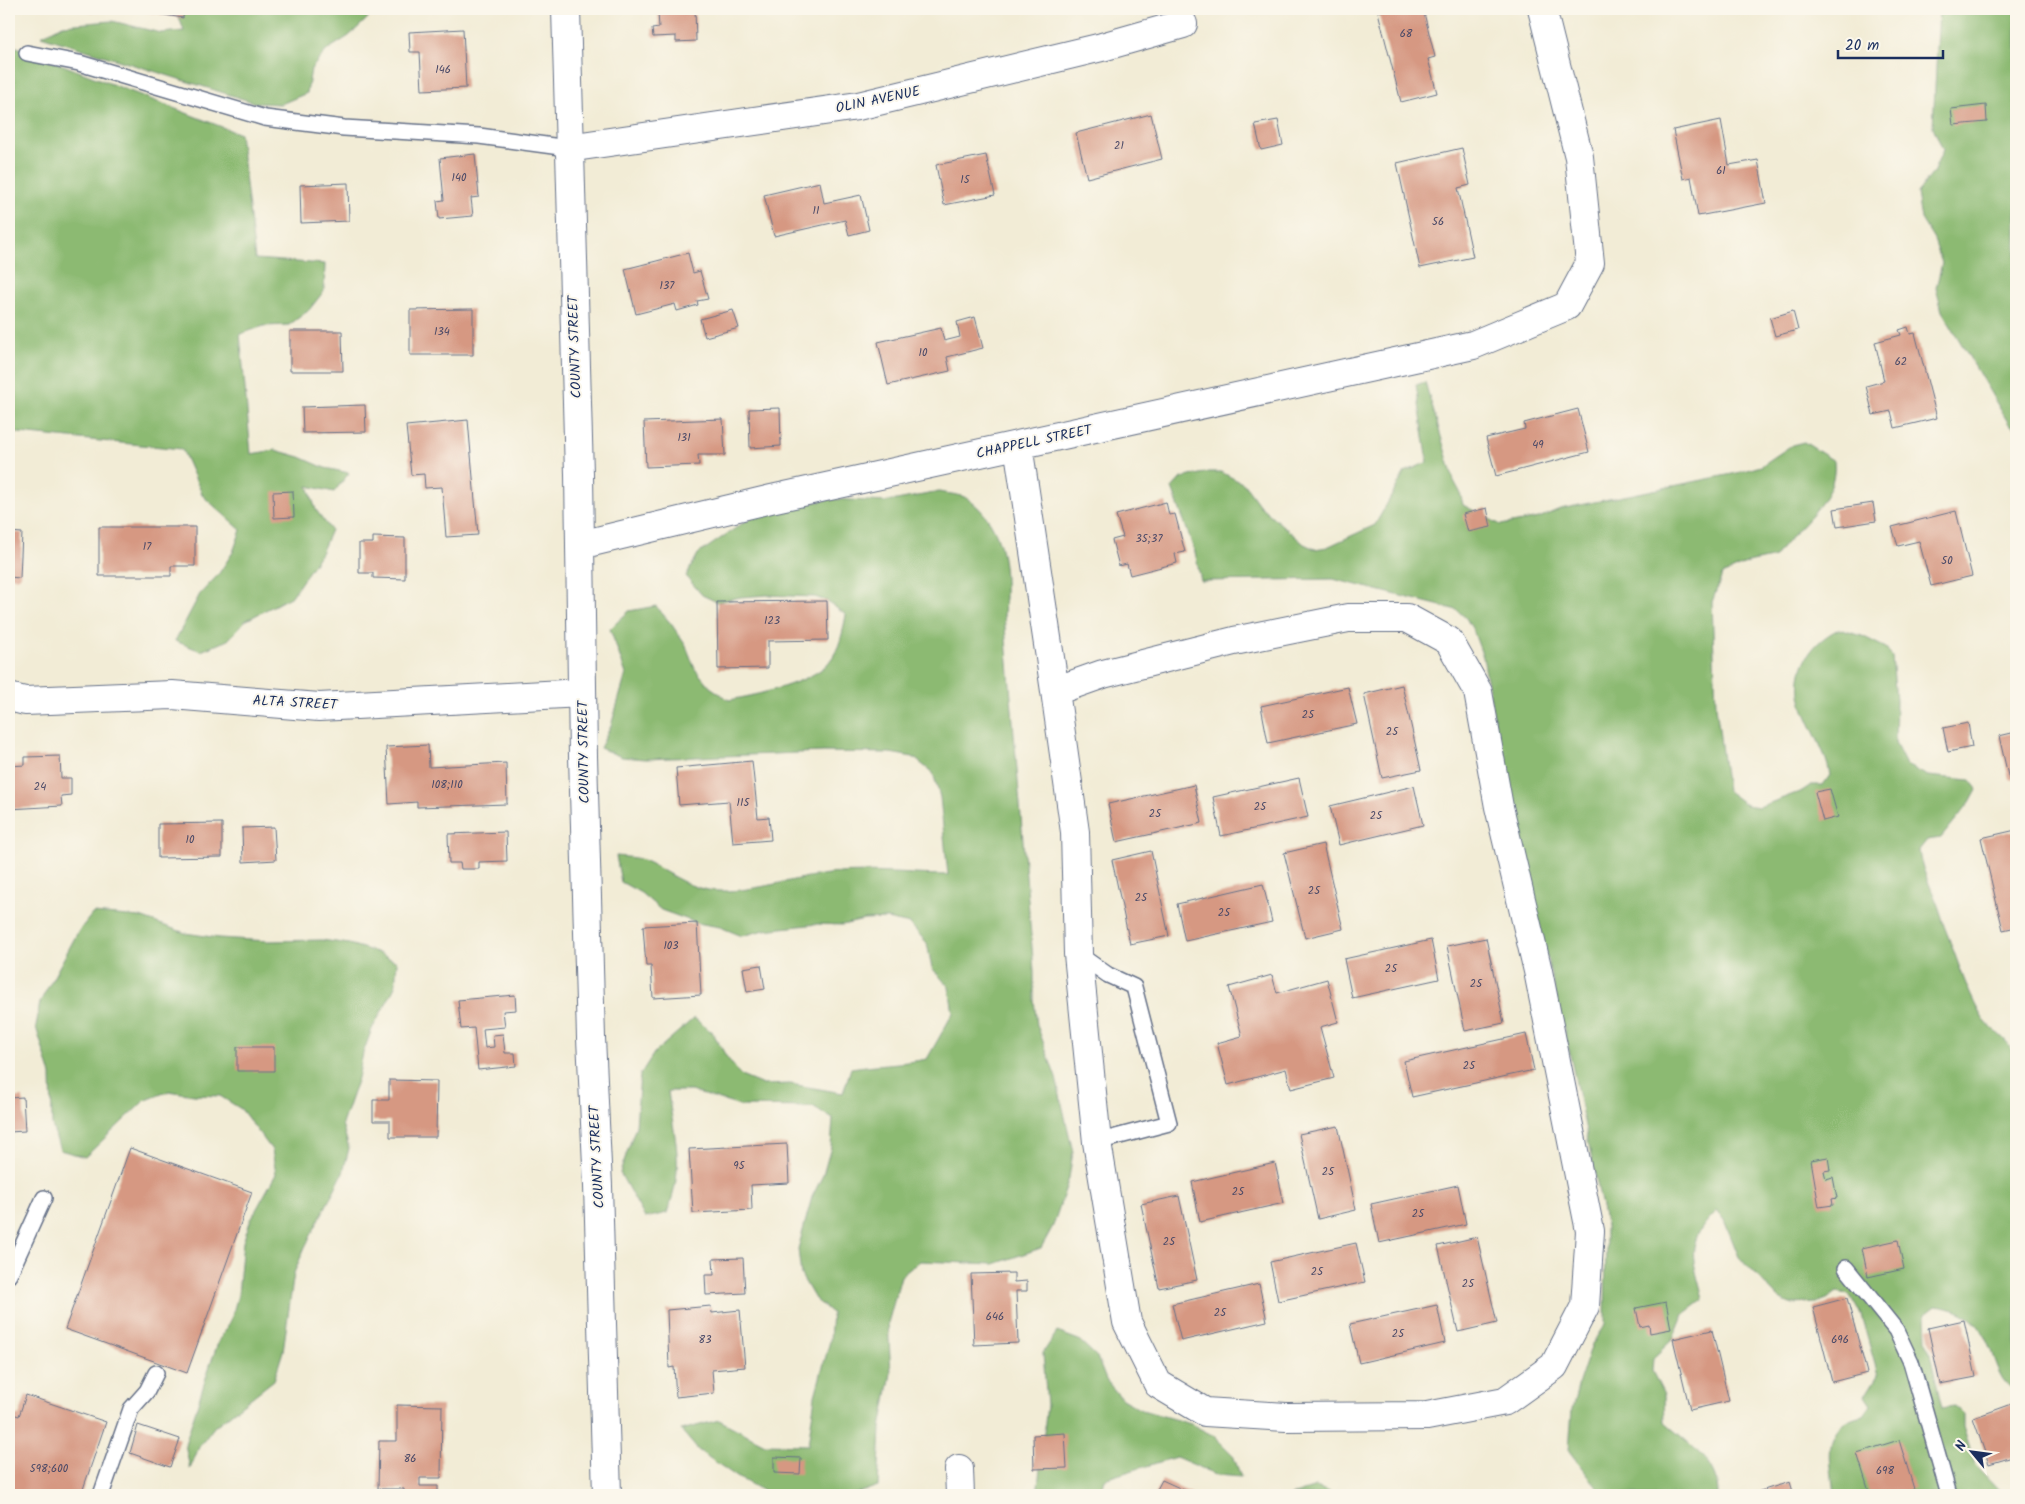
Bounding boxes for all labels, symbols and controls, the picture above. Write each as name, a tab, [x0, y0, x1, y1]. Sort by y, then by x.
house number: 68	[1400, 25, 1413, 43]
scale bar	[1838, 28, 1942, 60]
text: 20 m	[1845, 34, 1879, 58]
house number: 146	[435, 61, 451, 79]
street label: OLIN AVENUE	[834, 80, 923, 120]
house number: 21	[1114, 137, 1124, 155]
house number: 61	[1716, 162, 1726, 180]
house number: 140	[451, 169, 467, 187]
house number: 15	[960, 171, 971, 189]
house number: 11	[813, 202, 819, 220]
house number: 56	[1432, 213, 1444, 231]
house number: 137	[660, 277, 675, 295]
street label: COUNTY STREET	[562, 294, 588, 399]
house number: 134	[434, 323, 450, 341]
house number: 10	[919, 344, 928, 362]
house number: 62	[1895, 353, 1907, 371]
street label: CHAPPELL STREET	[974, 419, 1095, 465]
house number: 131	[677, 429, 691, 447]
house number: 49	[1532, 436, 1544, 454]
house number: 35;37	[1136, 530, 1163, 548]
house number: 17	[143, 538, 152, 556]
house number: 50	[1941, 552, 1953, 570]
house number: 123	[764, 612, 780, 630]
street label: ALTA STREET	[252, 690, 339, 716]
street label: COUNTY STREET	[572, 699, 596, 804]
house number: 25	[1302, 706, 1315, 724]
house number: 25	[1386, 723, 1399, 741]
house number: 108;110	[431, 776, 463, 794]
house number: 24	[34, 778, 46, 796]
house number: 115	[737, 794, 750, 812]
house number: 25	[1254, 798, 1267, 816]
house number: 25	[1149, 805, 1162, 823]
house number: 25	[1370, 807, 1383, 825]
house number: 10	[186, 831, 195, 849]
house number: 25	[1308, 882, 1321, 900]
house number: 25	[1135, 889, 1148, 907]
house number: 25	[1218, 904, 1231, 922]
house number: 103	[663, 937, 679, 955]
house number: 25	[1385, 960, 1398, 978]
house number: 25	[1470, 975, 1483, 993]
house number: 25	[1463, 1057, 1476, 1075]
street label: COUNTY STREET	[583, 1104, 611, 1209]
house number: 95	[733, 1157, 746, 1175]
house number: 25	[1322, 1163, 1335, 1181]
house number: 25	[1232, 1183, 1245, 1201]
house number: 25	[1412, 1205, 1425, 1223]
house number: 25	[1163, 1233, 1176, 1251]
house number: 25	[1311, 1263, 1324, 1281]
house number: 25	[1462, 1275, 1475, 1293]
house number: 25	[1214, 1304, 1227, 1322]
house number: 646	[986, 1308, 1004, 1326]
house number: 25	[1392, 1325, 1405, 1343]
house number: 83	[699, 1331, 711, 1349]
house number: 696	[1831, 1331, 1849, 1349]
north arrow	[1948, 1426, 1998, 1476]
text: N	[1950, 1437, 1973, 1455]
house number: 86	[404, 1450, 416, 1468]
house number: 598;600	[30, 1460, 69, 1478]
house number: 698	[1876, 1462, 1894, 1480]

